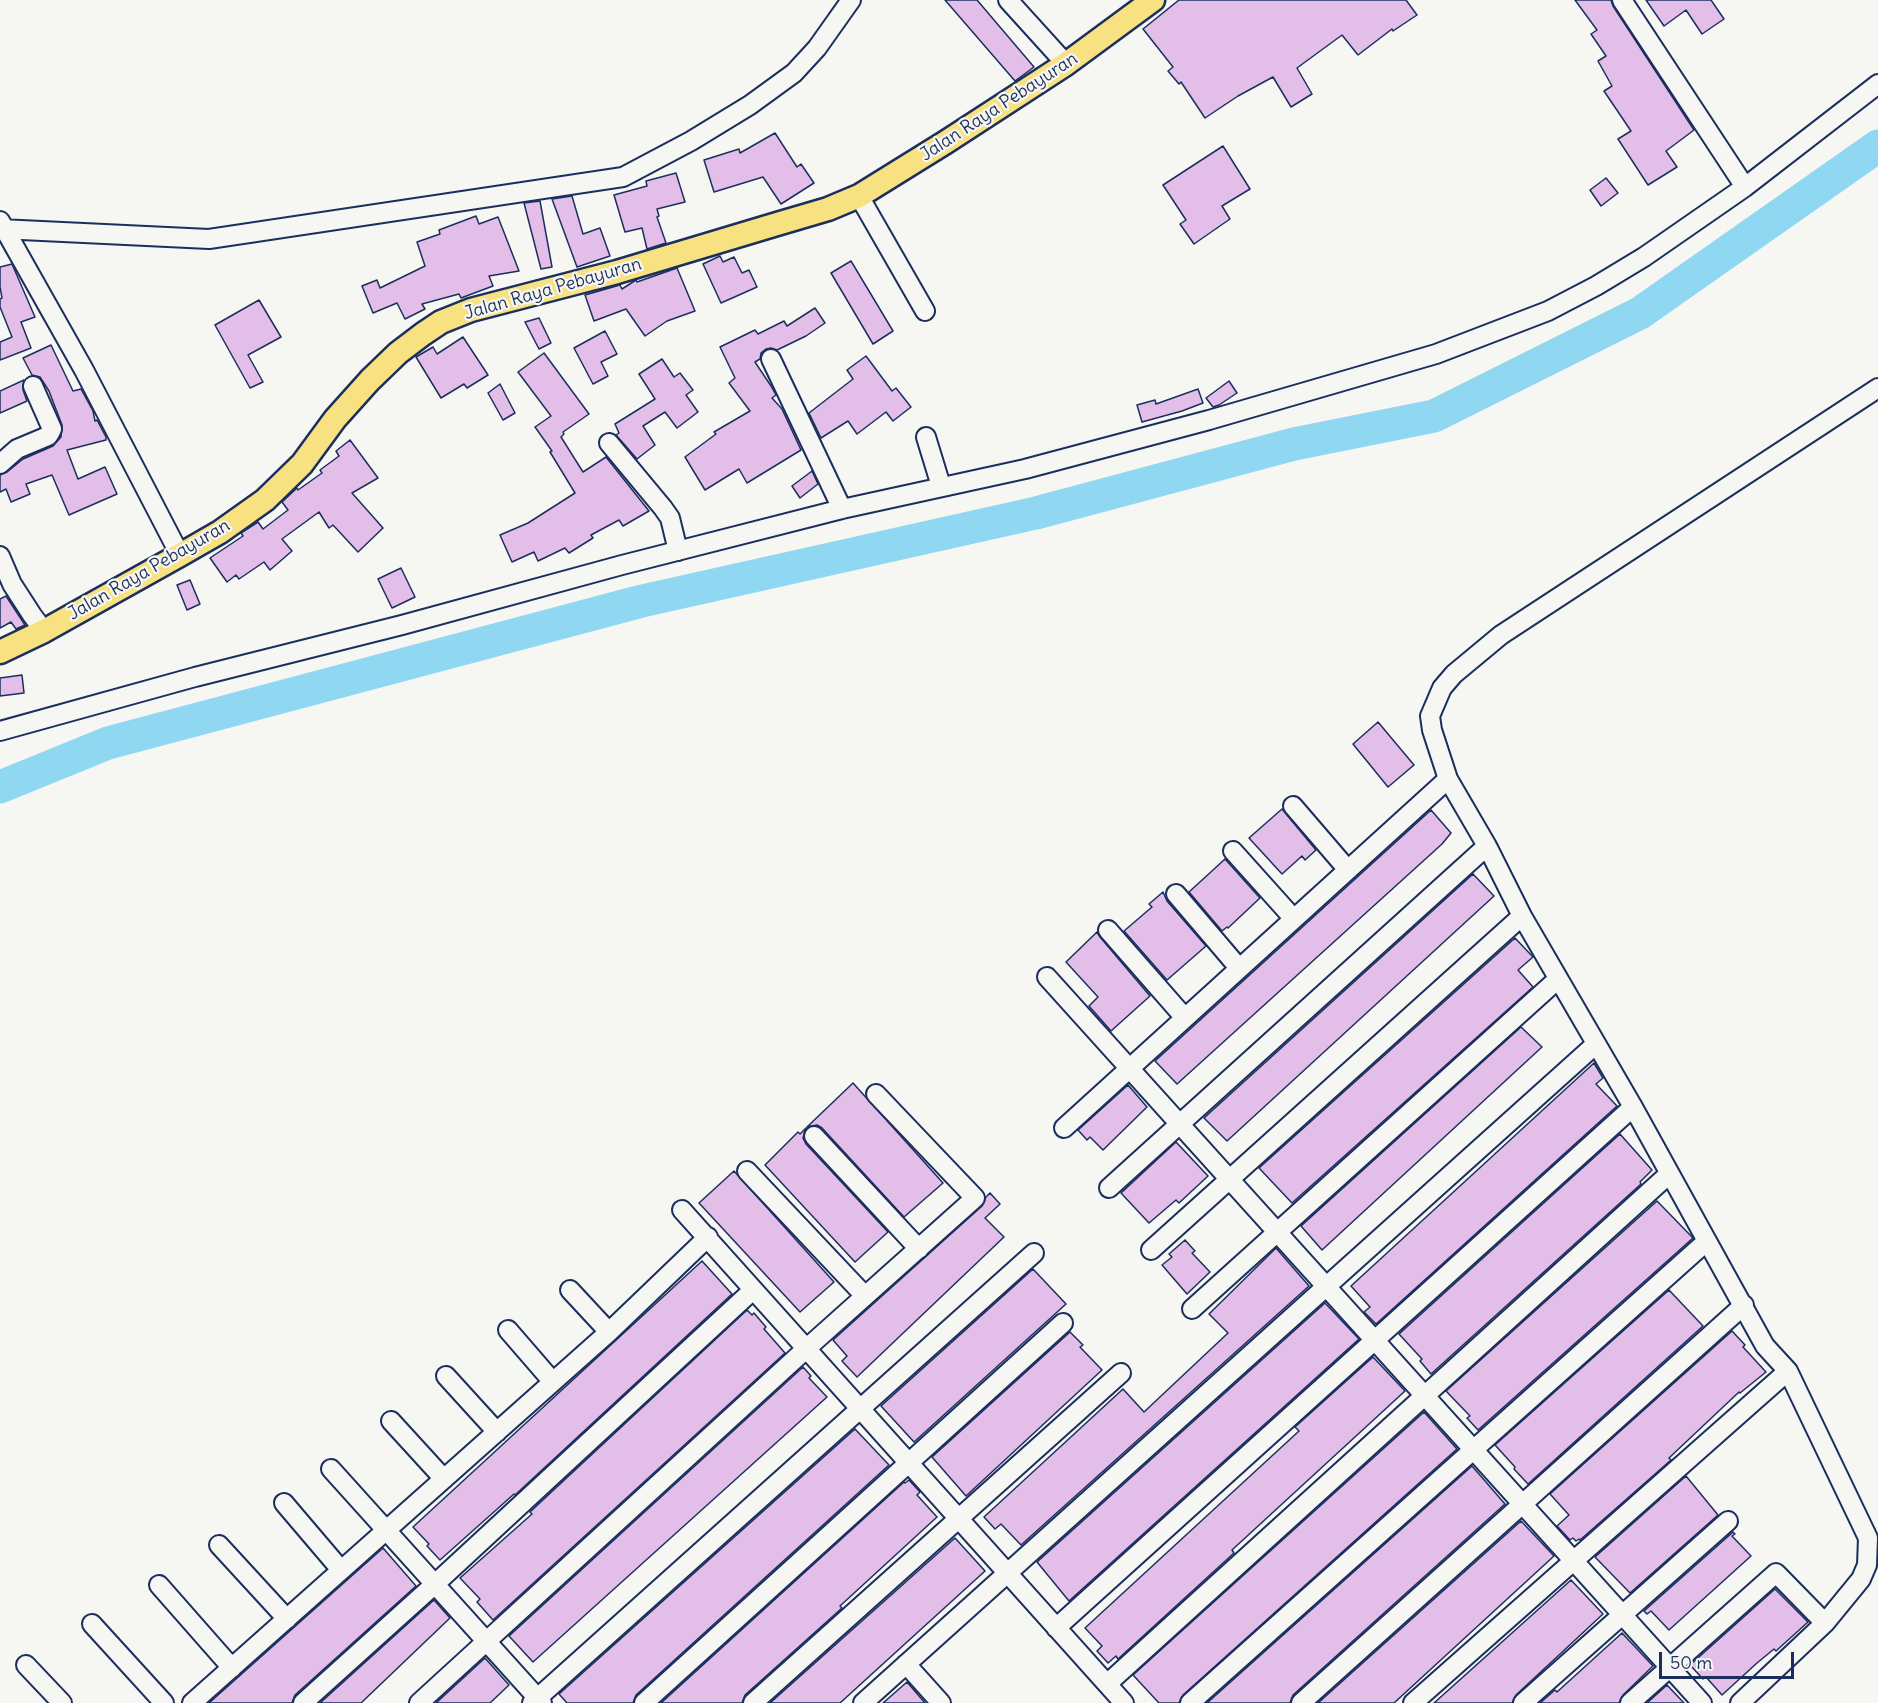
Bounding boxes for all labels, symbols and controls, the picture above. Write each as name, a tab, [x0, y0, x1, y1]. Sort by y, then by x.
street label: Jalan Raya Pebayuran	[916, 48, 1082, 166]
street label: Jalan Raya Pebayuran	[462, 253, 644, 325]
street label: Jalan Raya Pebayuran	[64, 515, 234, 625]
scale bar	[1662, 1640, 1797, 1678]
text: 50 m	[1670, 1651, 1712, 1674]

